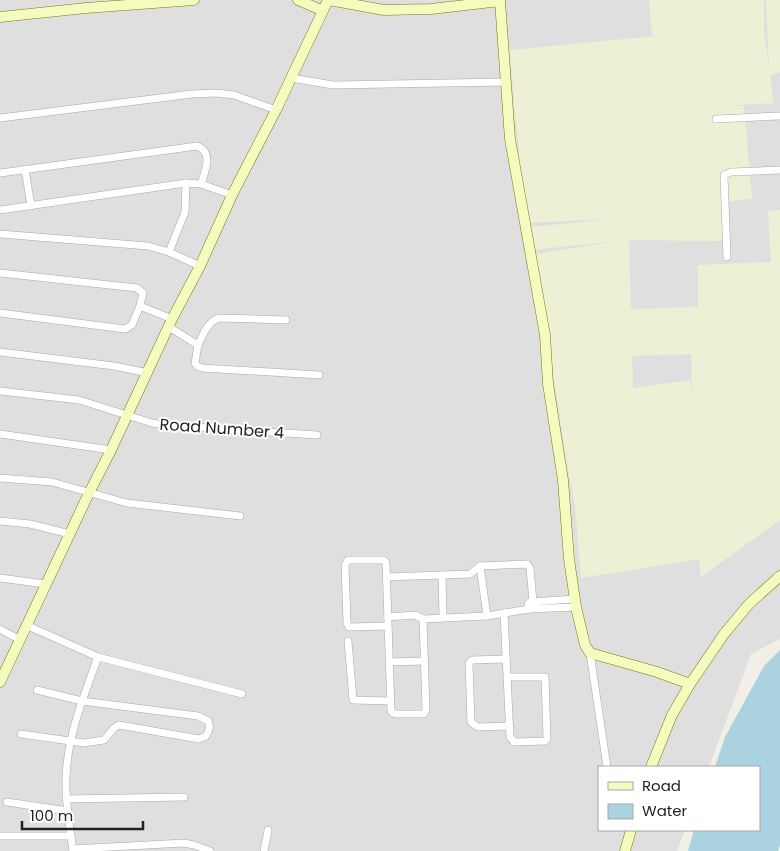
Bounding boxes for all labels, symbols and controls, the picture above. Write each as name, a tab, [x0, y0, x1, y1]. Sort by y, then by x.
street label: Road Number 4	[159, 413, 285, 444]
legend	[598, 766, 760, 831]
text: Road	[642, 775, 681, 796]
scale bar	[22, 798, 144, 830]
text: Water	[642, 800, 688, 821]
text: 100 m	[30, 805, 73, 826]

